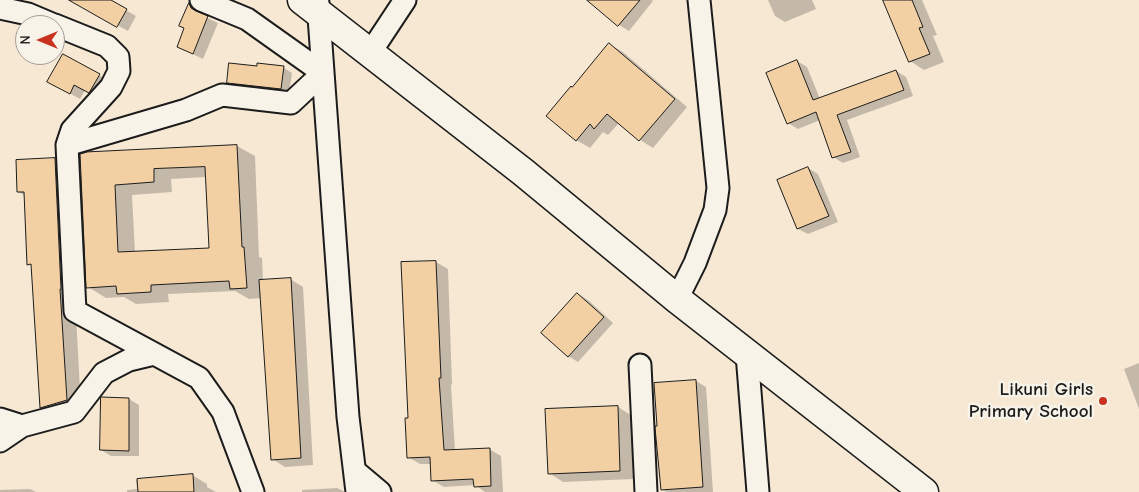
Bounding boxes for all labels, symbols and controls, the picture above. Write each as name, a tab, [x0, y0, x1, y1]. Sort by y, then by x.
north arrow	[15, 15, 65, 65]
text: N	[17, 35, 34, 45]
place label: Likuni Girls Primary School	[969, 379, 1093, 423]
marker: Likuni Girls Primary School	[1097, 395, 1109, 407]

